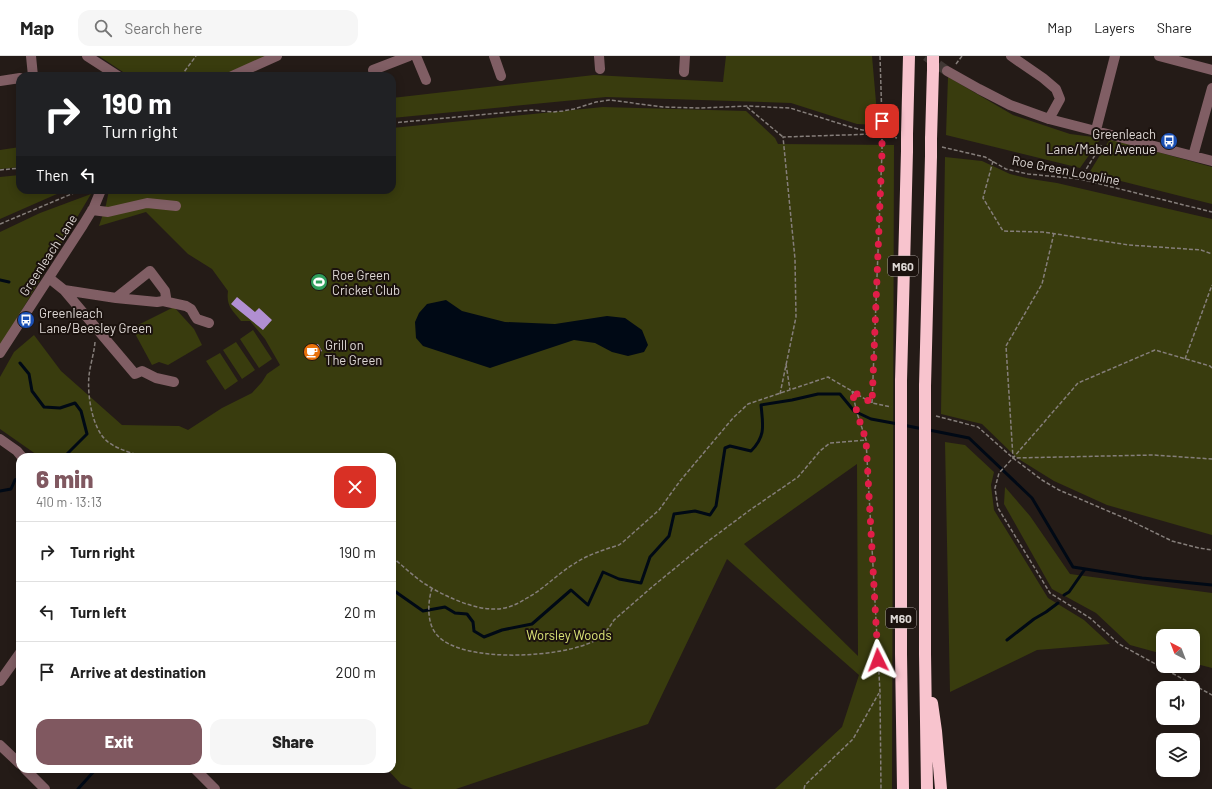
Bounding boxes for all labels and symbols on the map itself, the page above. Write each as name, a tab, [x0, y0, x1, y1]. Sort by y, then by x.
pin	[865, 104, 899, 138]
place label: Greenleach Lane/Mabel Avenue	[1046, 126, 1156, 157]
bus stop icon: Greenleach Lane/Mabel Avenue	[1159, 131, 1179, 151]
street label: Roe Green Loopline	[1011, 152, 1121, 188]
street label: Greenleach Lane	[16, 211, 80, 299]
road number: M60	[888, 256, 918, 276]
place label: Roe Green Cricket Club	[332, 267, 400, 298]
sports icon: Roe Green Cricket Club	[309, 272, 329, 292]
place label: Greenleach Lane/Beesley Green	[39, 305, 152, 336]
bus stop icon: Greenleach Lane/Beesley Green	[16, 310, 36, 330]
place label: Grill on The Green	[325, 337, 382, 368]
cafe icon: Grill on The Green	[302, 342, 322, 362]
road number: M60	[886, 608, 916, 628]
park label: Worsley Woods	[526, 627, 612, 643]
north arrow	[1156, 629, 1200, 673]
position arrow	[857, 639, 899, 681]

